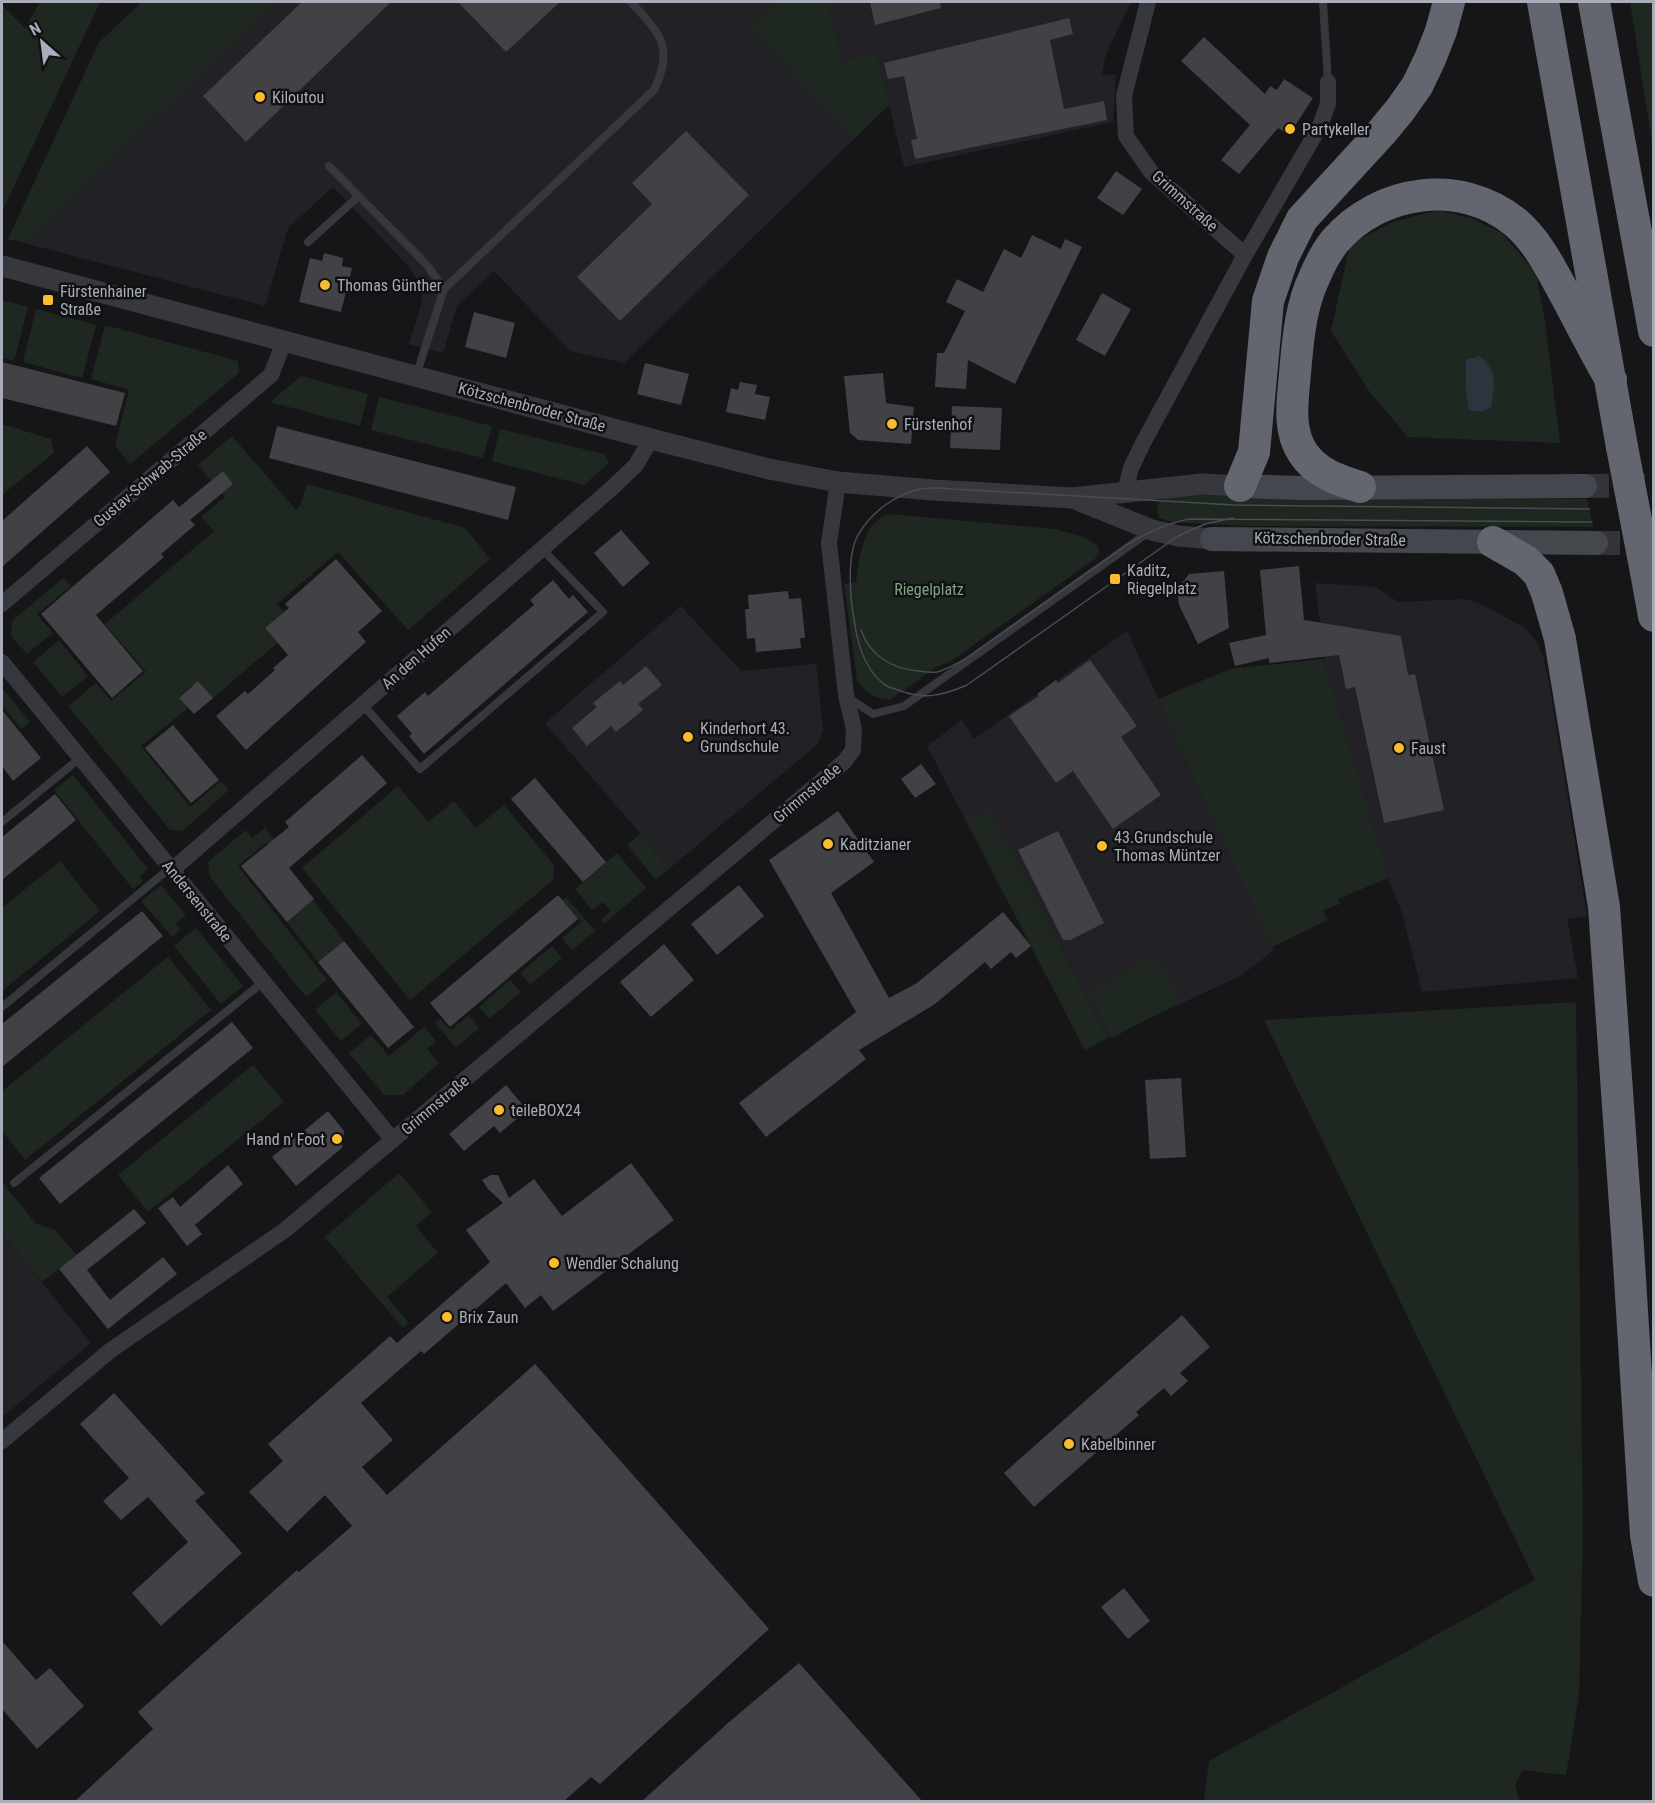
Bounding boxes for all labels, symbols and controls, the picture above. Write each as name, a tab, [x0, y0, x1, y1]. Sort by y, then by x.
north arrow	[12, 12, 72, 72]
text: N	[26, 19, 44, 40]
place label: Kiloutou	[272, 88, 324, 107]
marker: Kiloutou	[253, 90, 267, 104]
place label: Partykeller	[1302, 120, 1370, 139]
marker: Partykeller	[1283, 122, 1297, 136]
street label: Grimmstraße	[1148, 166, 1222, 236]
place label: Thomas Günther	[337, 276, 442, 295]
marker: Thomas Günther	[318, 278, 332, 292]
place label: Fürstenhainer Straße	[60, 282, 147, 319]
marker: Fürstenhainer Straße	[41, 293, 55, 307]
street label: Kötzschenbroder Straße	[456, 378, 608, 436]
place label: Fürstenhof	[904, 415, 972, 434]
marker: Fürstenhof	[885, 417, 899, 431]
street label: Gustav-Schwab-Straße	[89, 425, 211, 531]
street label: Kötzschenbroder Straße	[1254, 528, 1406, 550]
place label: Kaditz, Riegelplatz	[1127, 561, 1197, 598]
marker: Kaditz, Riegelplatz	[1108, 572, 1122, 586]
park label: Riegelplatz	[894, 580, 964, 599]
street label: An den Hufen	[378, 623, 454, 693]
place label: Kinderhort 43. Grundschule	[700, 719, 790, 756]
marker: Kinderhort 43. Grundschule	[681, 730, 695, 744]
place label: Faust	[1411, 739, 1446, 758]
marker: Faust	[1392, 741, 1406, 755]
street label: Grimmstraße	[769, 759, 845, 827]
place label: 43.Grundschule Thomas Müntzer	[1114, 828, 1220, 865]
place label: Kaditzianer	[840, 835, 911, 854]
marker: Kaditzianer	[821, 837, 835, 851]
marker: 43.Grundschule Thomas Müntzer	[1095, 839, 1109, 853]
street label: Andersenstraße	[158, 856, 236, 946]
street label: Grimmstraße	[397, 1071, 473, 1139]
place label: teileBOX24	[511, 1101, 581, 1120]
marker: teileBOX24	[492, 1103, 506, 1117]
place label: Hand n' Foot	[246, 1130, 325, 1149]
marker: Hand n' Foot	[330, 1132, 344, 1146]
place label: Wendler Schalung	[566, 1254, 679, 1273]
marker: Wendler Schalung	[547, 1256, 561, 1270]
place label: Brix Zaun	[459, 1308, 519, 1327]
marker: Brix Zaun	[440, 1310, 454, 1324]
place label: Kabelbinner	[1081, 1435, 1156, 1454]
marker: Kabelbinner	[1062, 1437, 1076, 1451]

